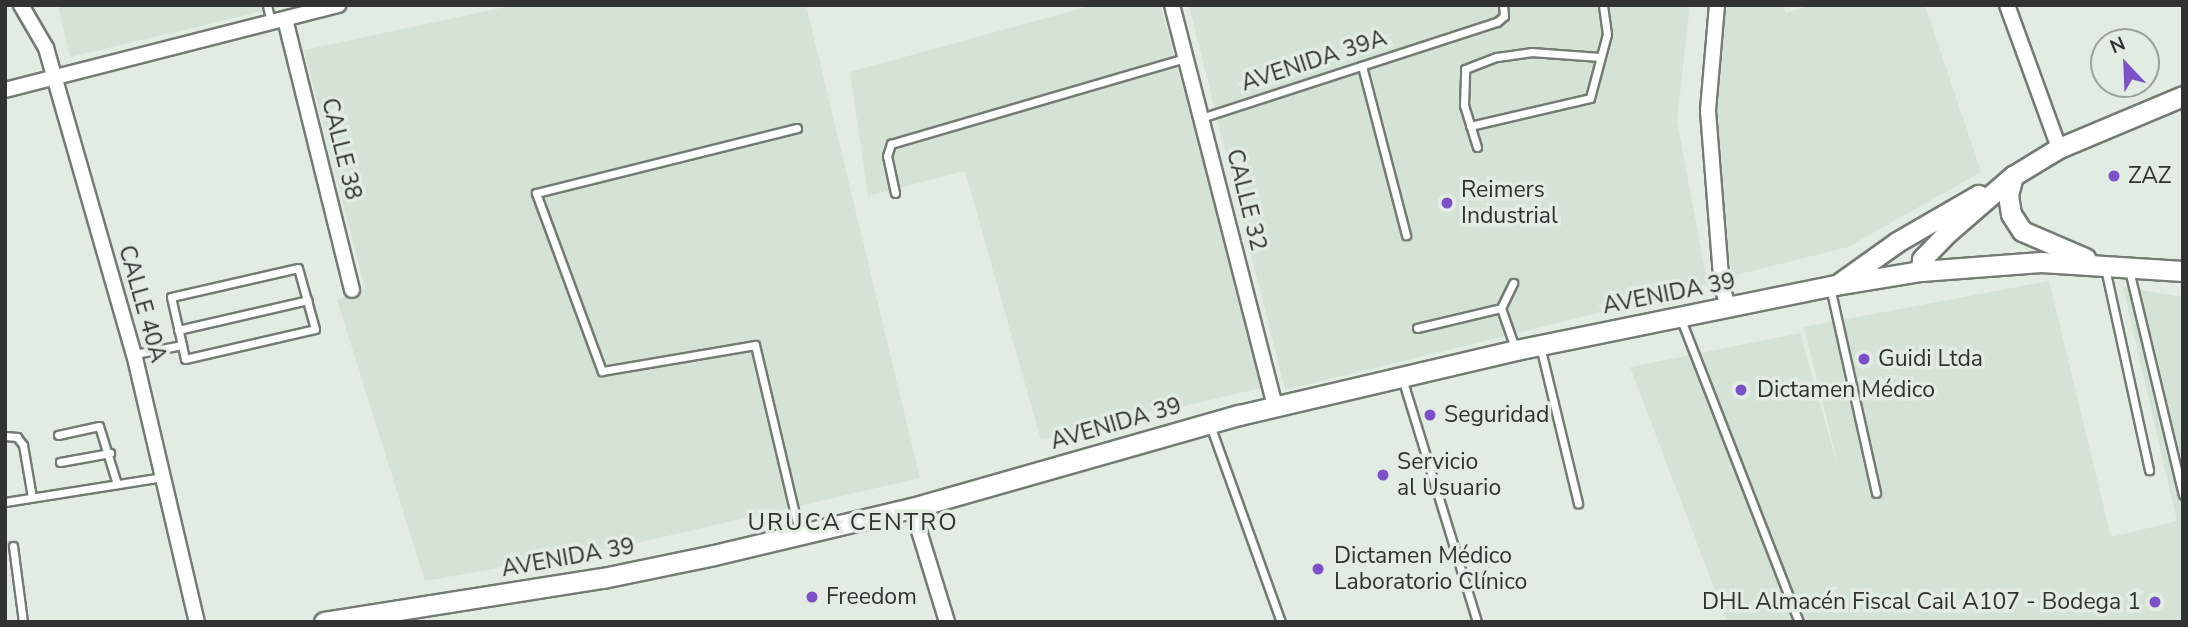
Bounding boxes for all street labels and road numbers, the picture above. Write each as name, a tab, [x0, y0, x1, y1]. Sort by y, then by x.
street label: AVENIDA 39A	[1238, 24, 1390, 98]
street label: CALLE 38	[315, 95, 367, 203]
street label: CALLE 32	[1220, 146, 1272, 254]
street label: CALLE 40A	[112, 242, 172, 366]
street label: AVENIDA 39	[1600, 268, 1738, 320]
street label: AVENIDA 39	[1047, 392, 1185, 456]
street label: AVENIDA 39	[499, 533, 637, 583]

